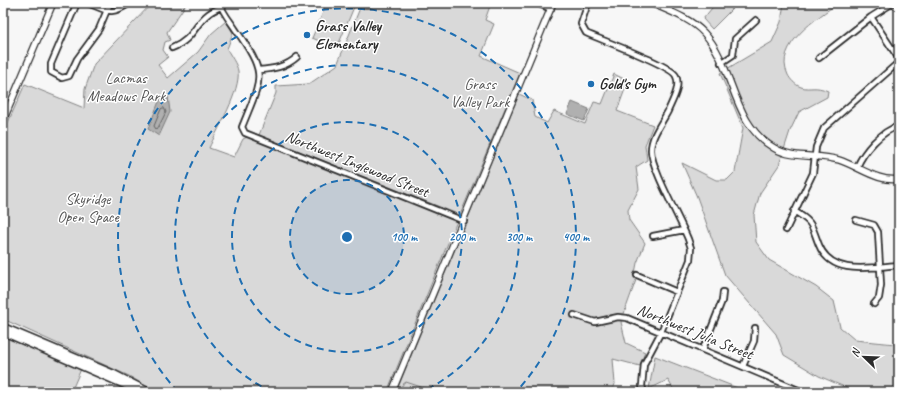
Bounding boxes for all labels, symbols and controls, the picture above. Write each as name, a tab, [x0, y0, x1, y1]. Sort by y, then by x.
place label: Grass Valley Elementary	[315, 16, 383, 54]
marker: Grass Valley Elementary	[302, 30, 312, 40]
park label: Lacmas Meadows Park	[87, 68, 166, 106]
park label: Grass Valley Park	[451, 74, 511, 112]
place label: Gold's Gym	[599, 74, 657, 94]
marker: Gold's Gym	[586, 79, 596, 89]
street label: Northwest Inglewood Street	[282, 126, 433, 203]
park label: Skyridge Open Space	[57, 189, 121, 227]
text: 100 m	[391, 229, 418, 245]
text: 200 m	[449, 229, 476, 245]
text: 300 m	[506, 229, 533, 245]
text: 400 m	[563, 229, 590, 245]
centre of rings	[340, 230, 354, 244]
street label: Northwest Julia Street	[634, 300, 757, 365]
north arrow	[844, 337, 884, 377]
text: N	[847, 345, 863, 359]

